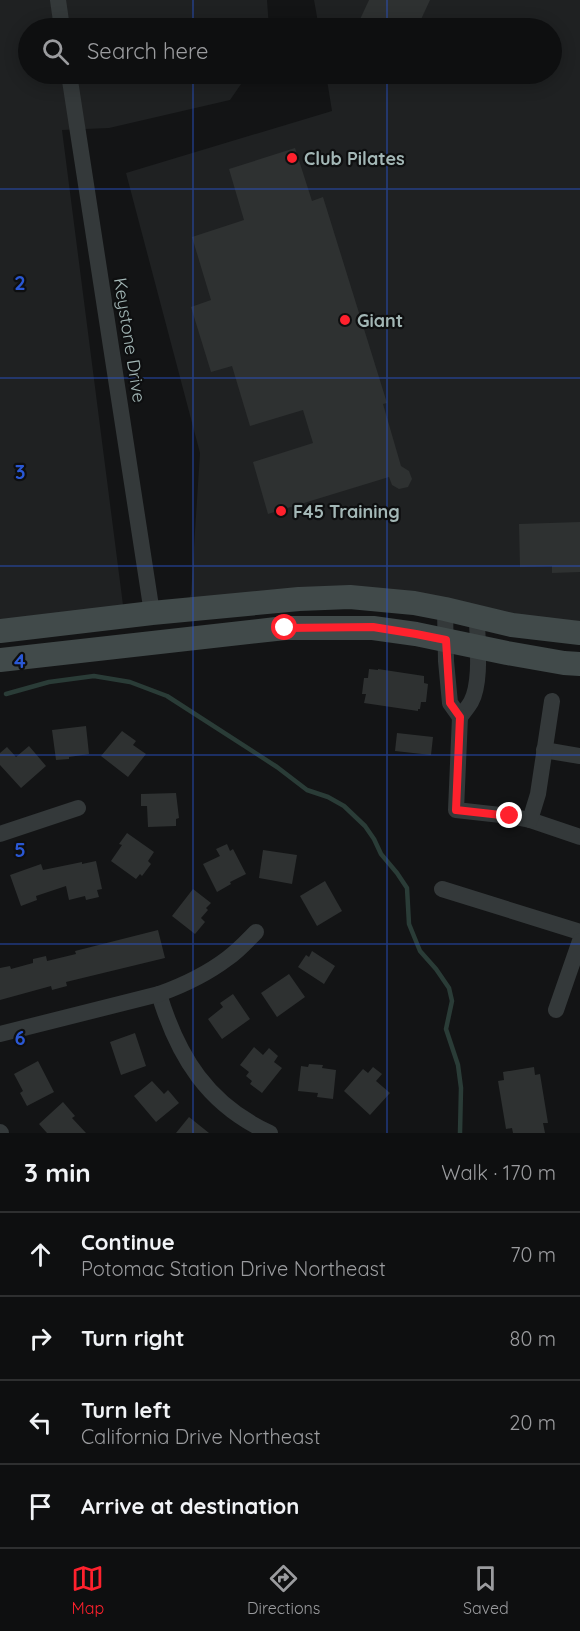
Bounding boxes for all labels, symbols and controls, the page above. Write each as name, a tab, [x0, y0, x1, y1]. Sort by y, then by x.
search box	[18, 18, 562, 84]
icon: search	[39, 35, 72, 68]
text: Search here	[87, 37, 208, 65]
place label: Club Pilates	[304, 147, 405, 170]
marker: Club Pilates	[285, 151, 299, 165]
text: 2	[14, 270, 26, 295]
street label: Keystone Drive	[109, 276, 151, 404]
place label: Giant	[357, 309, 403, 332]
marker: Giant	[338, 313, 352, 327]
text: 3	[15, 459, 25, 484]
place label: F45 Training	[293, 500, 400, 523]
marker: F45 Training	[274, 504, 288, 518]
route start	[271, 614, 297, 640]
text: 4	[14, 648, 26, 673]
route end	[496, 802, 522, 828]
text: 5	[14, 837, 26, 862]
text: 6	[14, 1025, 26, 1050]
text: 3 min	[24, 1156, 91, 1189]
text: Walk · 170 m	[441, 1160, 556, 1185]
text: Continue	[81, 1228, 175, 1256]
icon: ahead	[24, 1238, 57, 1271]
text: 70 m	[510, 1242, 556, 1267]
text: Potomac Station Drive Northeast	[81, 1256, 386, 1281]
icon: right	[24, 1322, 57, 1355]
text: Turn right	[81, 1324, 185, 1352]
text: 80 m	[510, 1326, 556, 1351]
text: Turn left	[81, 1396, 171, 1424]
icon: left	[24, 1406, 57, 1439]
text: 20 m	[509, 1410, 556, 1435]
text: California Drive Northeast	[81, 1424, 320, 1449]
icon: arrive	[24, 1490, 57, 1523]
text: Arrive at destination	[81, 1492, 299, 1520]
tab: Map	[71, 1562, 104, 1618]
tab: Directions	[247, 1562, 320, 1618]
tab: Saved	[463, 1562, 509, 1618]

